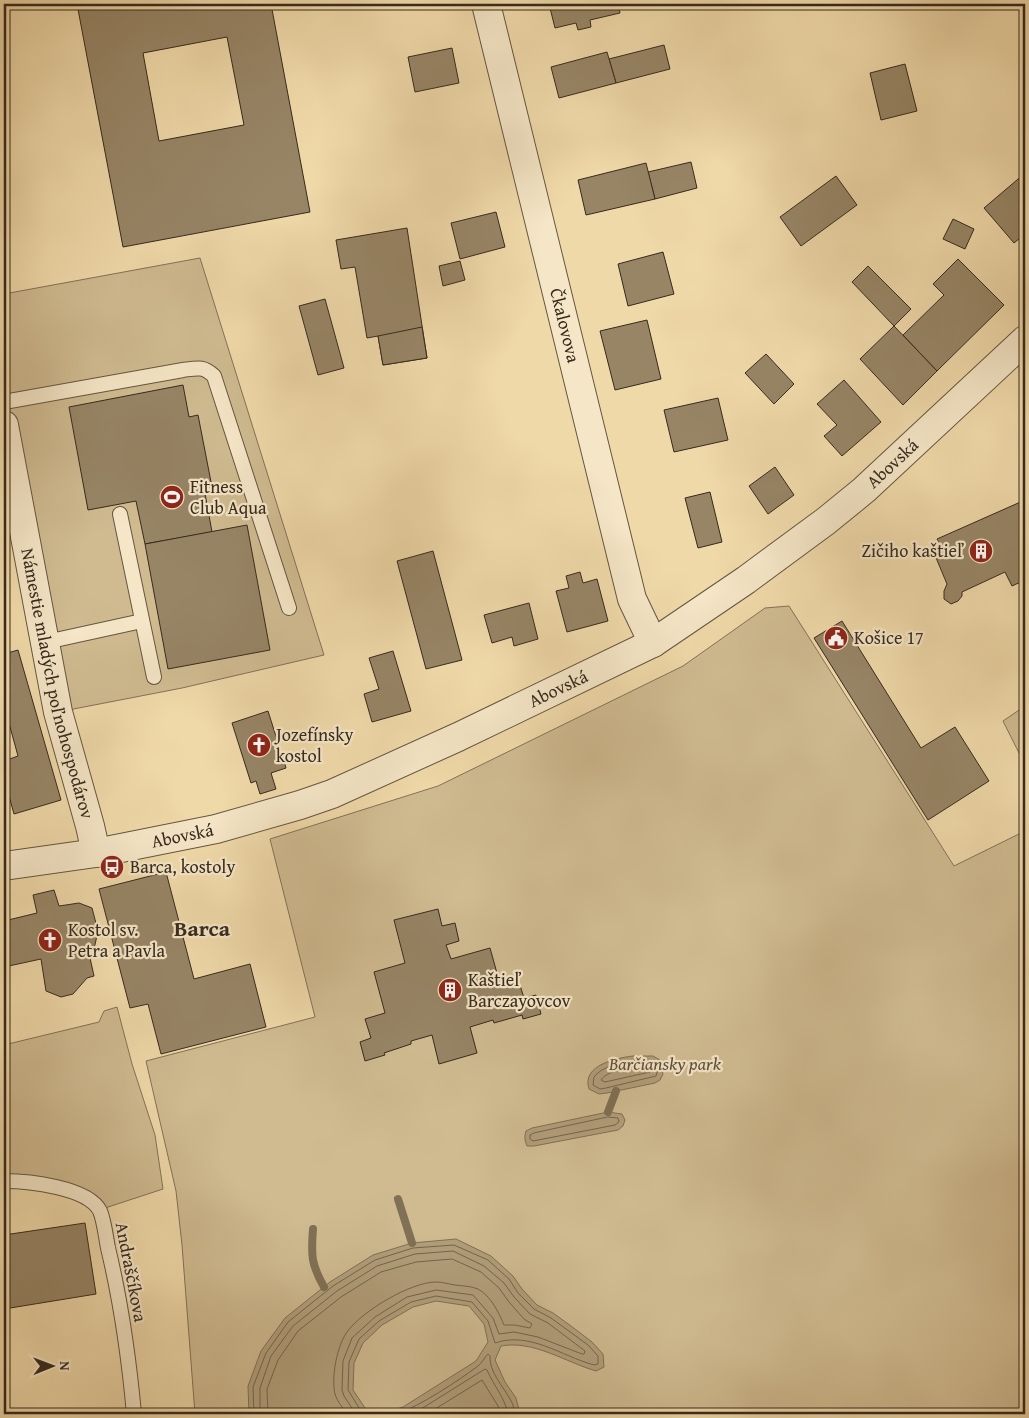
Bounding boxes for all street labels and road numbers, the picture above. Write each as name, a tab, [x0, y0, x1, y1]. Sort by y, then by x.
street label: Čkalovova	[543, 285, 588, 366]
street label: Abovská	[860, 431, 925, 494]
street label: Námestie mladých poľnohospodárov	[14, 546, 101, 822]
street label: Abovská	[524, 662, 593, 714]
street label: Abovská	[149, 816, 216, 855]
street label: Andraščíkova	[109, 1220, 154, 1325]

